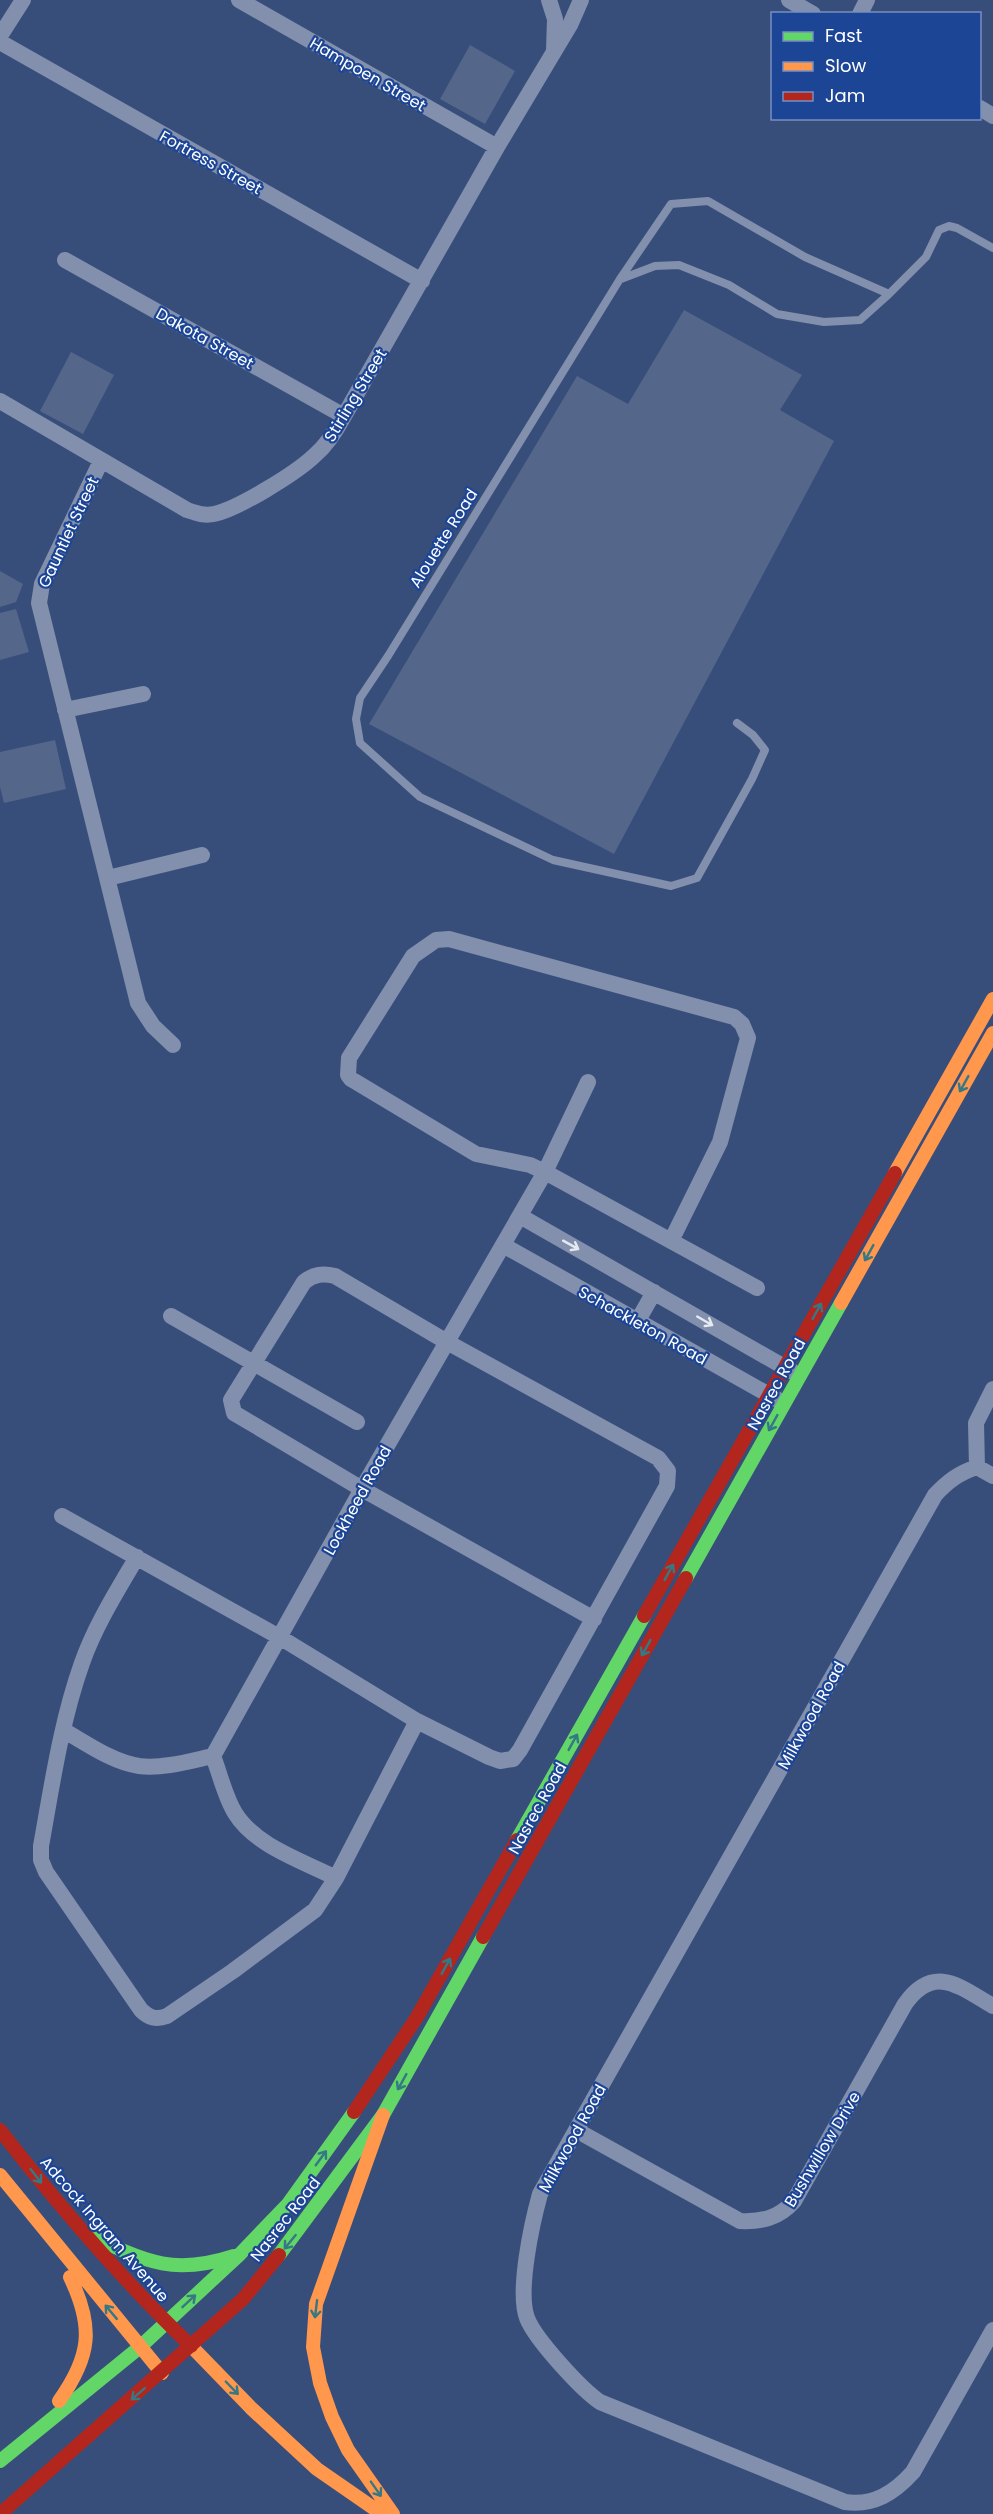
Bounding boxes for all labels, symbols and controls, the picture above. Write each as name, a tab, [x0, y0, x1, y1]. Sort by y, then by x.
legend	[771, 12, 981, 120]
text: Fast	[825, 23, 862, 48]
street label: Hampoen Street	[305, 32, 430, 117]
text: Slow	[825, 53, 867, 78]
text: Jam	[825, 83, 865, 108]
street label: Fortress Street	[155, 125, 266, 200]
street label: Dakota Street	[152, 302, 258, 375]
street label: Stirling Street	[318, 344, 392, 446]
street label: Gauntlet Street	[33, 473, 104, 592]
street label: Alouette Road	[404, 484, 483, 592]
one-way arrow	[958, 1074, 969, 1092]
one-way arrow	[562, 1239, 579, 1251]
one-way arrow	[862, 1245, 874, 1262]
street label: Schackleton Road	[574, 1280, 711, 1370]
one-way arrow	[811, 1303, 823, 1320]
one-way arrow	[696, 1316, 713, 1328]
street label: Nasrec Road	[742, 1334, 811, 1434]
one-way arrow	[767, 1414, 779, 1431]
street label: Lockheed Road	[318, 1441, 397, 1559]
one-way arrow	[663, 1564, 675, 1581]
one-way arrow	[640, 1639, 652, 1656]
street label: Milkwood Road	[772, 1657, 851, 1773]
one-way arrow	[568, 1733, 579, 1751]
street label: Nasrec Road	[503, 1758, 572, 1858]
one-way arrow	[440, 1958, 452, 1975]
one-way arrow	[396, 2073, 408, 2090]
street label: Milkwood Road	[533, 2080, 612, 2196]
street label: Bushwillow Drive	[779, 2087, 866, 2211]
street label: Adcock Ingram Avenue	[35, 2151, 174, 2307]
one-way arrow	[315, 2151, 327, 2167]
one-way arrow	[29, 2168, 42, 2184]
street label: Nasrec Road	[245, 2172, 326, 2267]
one-way arrow	[284, 2234, 297, 2250]
one-way arrow	[181, 2294, 196, 2308]
one-way arrow	[311, 2299, 322, 2319]
one-way arrow	[104, 2305, 118, 2320]
one-way arrow	[225, 2381, 239, 2396]
one-way arrow	[131, 2387, 146, 2401]
one-way arrow	[370, 2480, 382, 2496]

